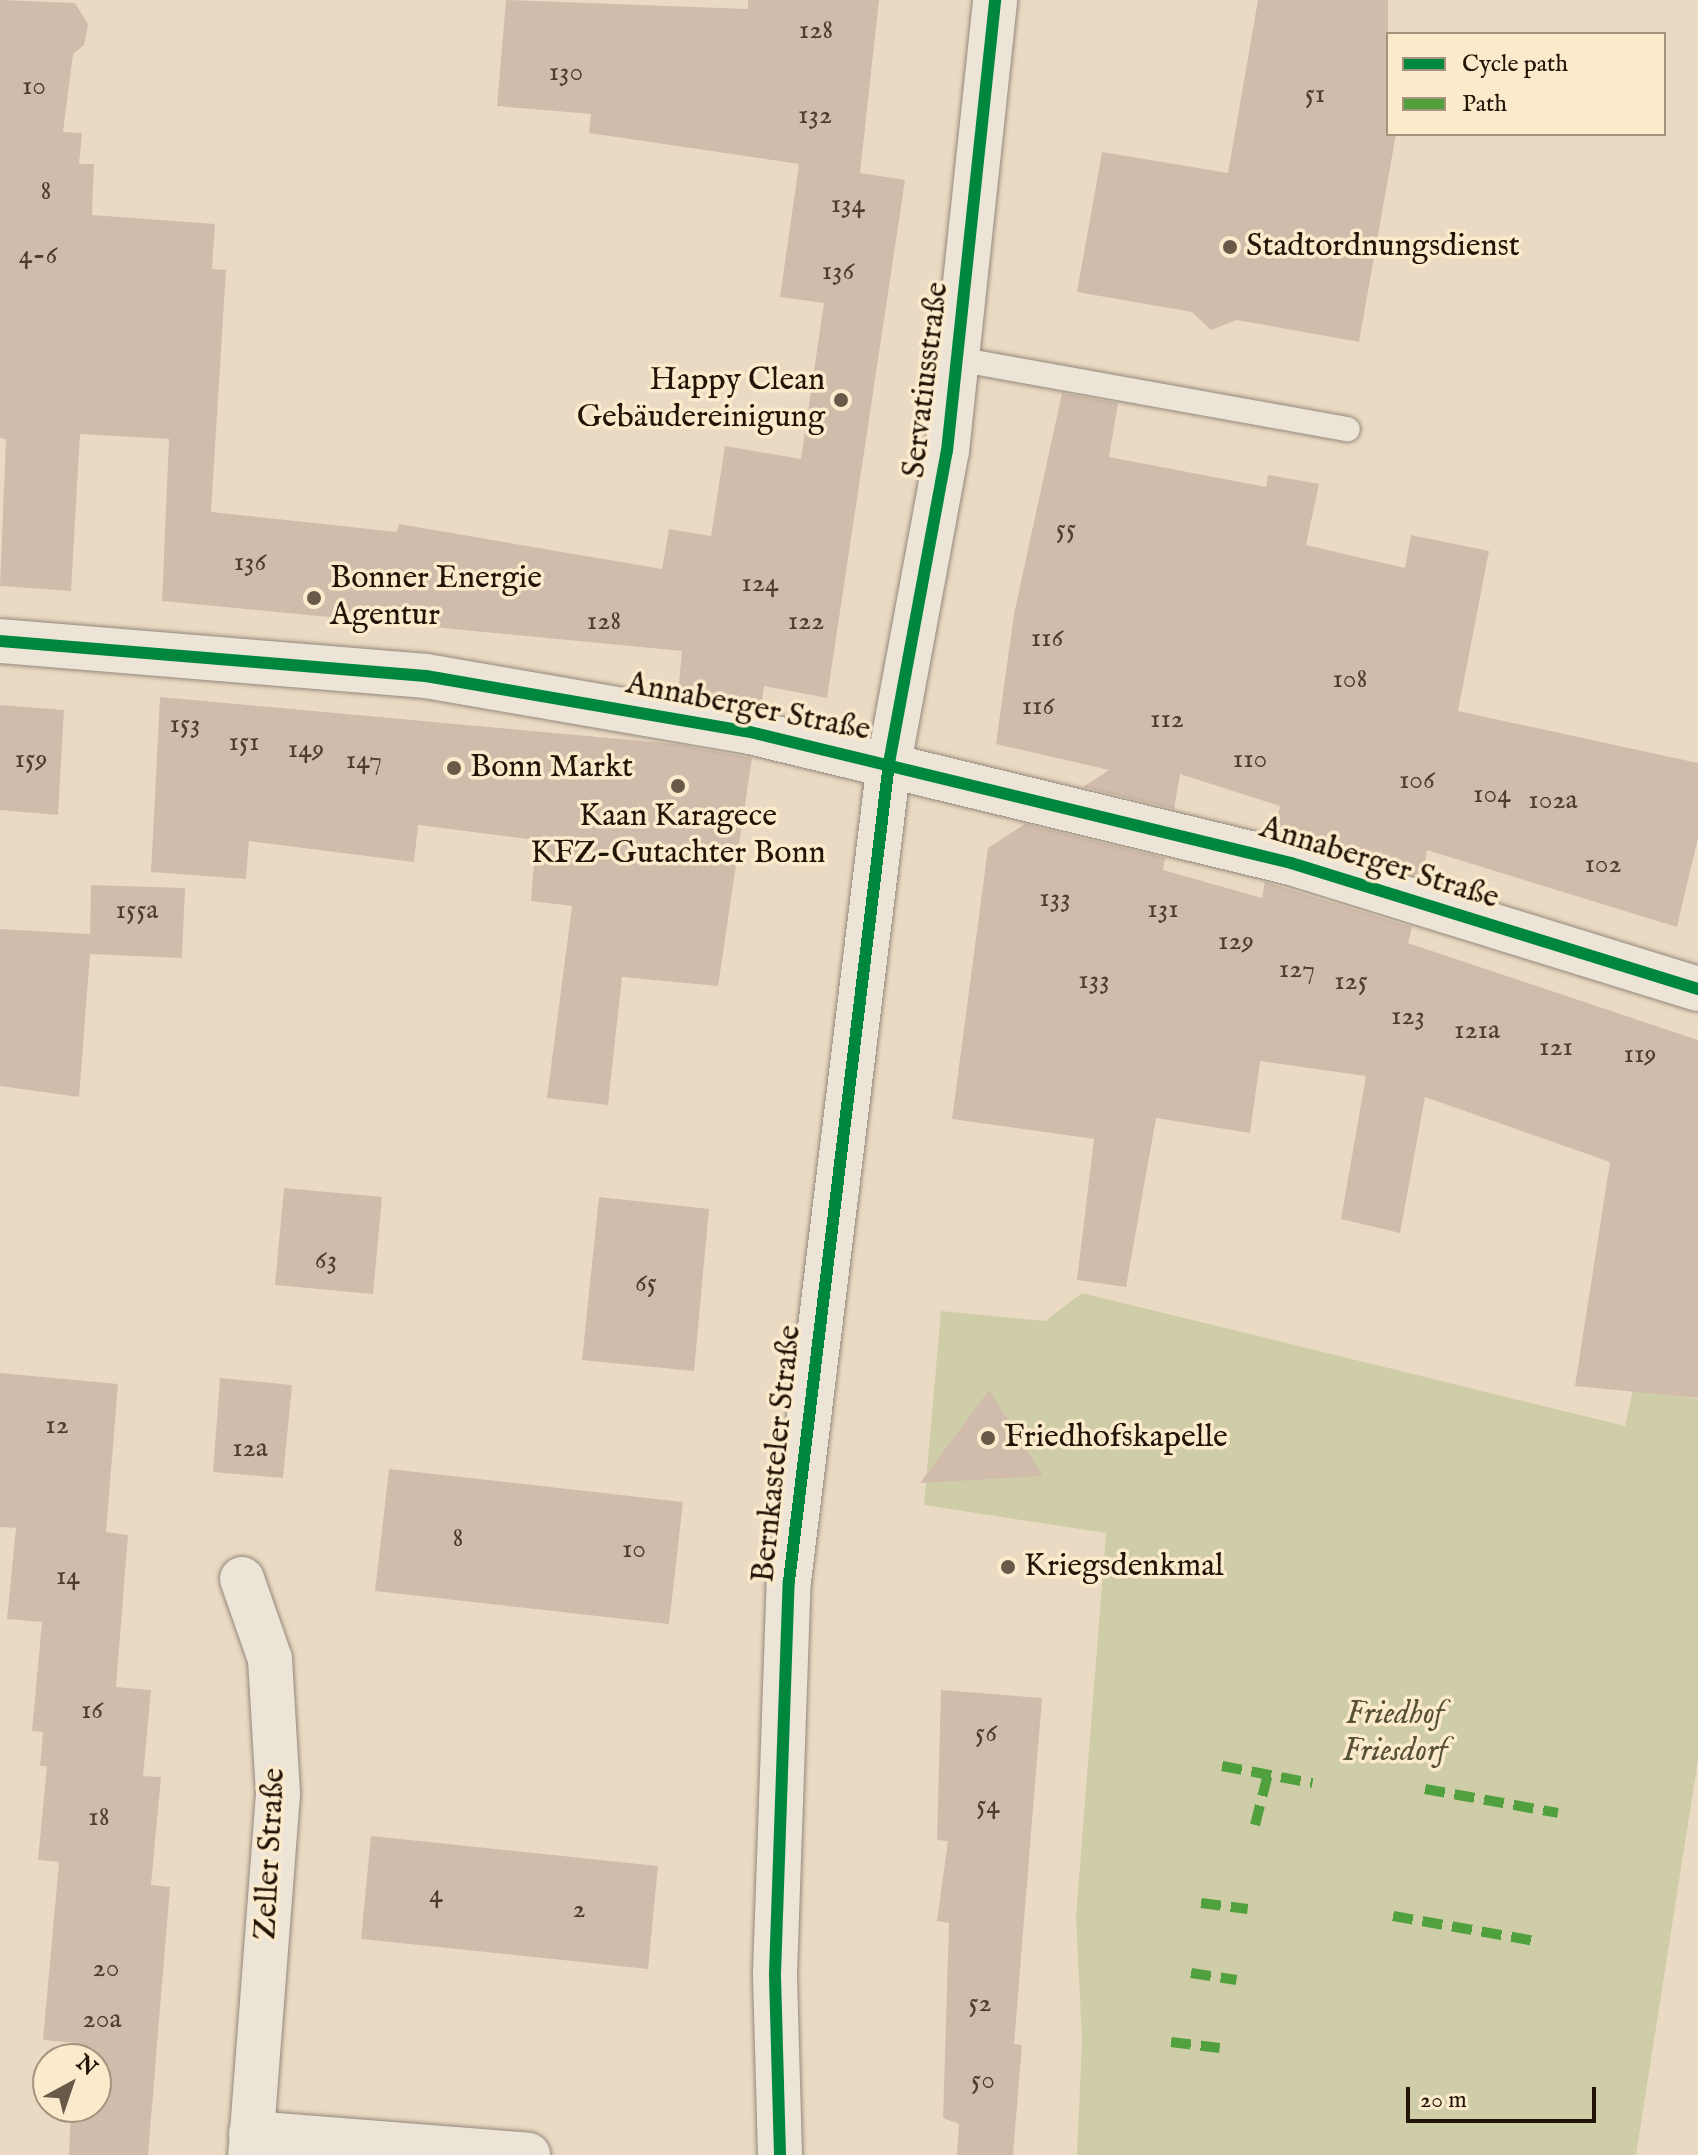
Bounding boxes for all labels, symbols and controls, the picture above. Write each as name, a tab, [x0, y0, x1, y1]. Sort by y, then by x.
house number: 128	[799, 14, 833, 48]
legend	[1386, 32, 1666, 136]
text: Cycle path	[1462, 49, 1568, 80]
house number: 130	[549, 56, 583, 90]
house number: 10	[22, 70, 46, 104]
house number: 51	[1305, 78, 1325, 112]
text: Path	[1462, 89, 1507, 120]
house number: 132	[798, 99, 832, 133]
house number: 8	[41, 175, 51, 209]
house number: 134	[831, 188, 865, 222]
place label: Stadtordnungsdienst	[1246, 228, 1520, 266]
marker: Stadtordnungsdienst	[1221, 238, 1239, 256]
house number: 4-6	[19, 239, 57, 273]
house number: 136	[822, 255, 854, 289]
street label: Servatiusstraße	[896, 280, 958, 480]
place label: Happy Clean Gebäudereinigung	[577, 363, 825, 438]
marker: Happy Clean Gebäudereinigung	[832, 391, 850, 409]
house number: 55	[1056, 513, 1076, 547]
house number: 136	[234, 546, 266, 580]
place label: Bonner Energie Agentur	[330, 561, 542, 636]
house number: 124	[741, 567, 779, 601]
marker: Bonner Energie Agentur	[305, 589, 323, 607]
house number: 128	[587, 605, 621, 639]
house number: 122	[788, 605, 824, 639]
house number: 116	[1031, 622, 1063, 656]
house number: 108	[1332, 663, 1368, 697]
street label: Annaberger Straße	[623, 665, 873, 751]
house number: 116	[1022, 690, 1054, 724]
house number: 112	[1150, 703, 1184, 737]
house number: 153	[169, 708, 201, 742]
house number: 151	[228, 726, 260, 760]
house number: 149	[288, 733, 324, 767]
house number: 159	[15, 743, 47, 777]
house number: 110	[1233, 743, 1267, 777]
house number: 147	[346, 744, 382, 778]
place label: Bonn Markt	[470, 749, 633, 787]
marker: Bonn Markt	[445, 759, 463, 777]
house number: 106	[1399, 764, 1435, 798]
marker: Kaan Karagece KFZ-Gutachter Bonn	[669, 777, 687, 795]
house number: 104	[1473, 778, 1511, 812]
house number: 102a	[1528, 784, 1578, 818]
place label: Kaan Karagece KFZ-Gutachter Bonn	[530, 799, 826, 874]
street label: Annaberger Straße	[1255, 809, 1503, 919]
house number: 102	[1584, 848, 1622, 882]
house number: 133	[1039, 882, 1071, 916]
house number: 131	[1147, 893, 1179, 927]
house number: 155a	[116, 894, 158, 928]
house number: 129	[1218, 925, 1254, 959]
house number: 127	[1279, 953, 1315, 987]
house number: 133	[1078, 964, 1110, 998]
house number: 125	[1334, 965, 1368, 999]
house number: 123	[1391, 1000, 1425, 1034]
house number: 121a	[1454, 1014, 1500, 1048]
house number: 121	[1539, 1031, 1573, 1065]
house number: 119	[1623, 1038, 1657, 1072]
house number: 63	[315, 1244, 337, 1278]
house number: 65	[635, 1267, 657, 1301]
street label: Bernkasteler Straße	[745, 1323, 811, 1585]
house number: 12	[45, 1409, 69, 1443]
place label: Friedhofskapelle	[1004, 1419, 1228, 1457]
marker: Friedhofskapelle	[979, 1429, 997, 1447]
house number: 12a	[232, 1432, 268, 1466]
house number: 8	[453, 1522, 463, 1556]
house number: 10	[622, 1533, 646, 1567]
place label: Kriegsdenkmal	[1024, 1548, 1224, 1586]
marker: Kriegsdenkmal	[999, 1558, 1017, 1576]
house number: 14	[56, 1560, 80, 1594]
house number: 16	[81, 1694, 103, 1728]
park label: Friedhof Friesdorf	[1343, 1697, 1447, 1772]
house number: 56	[975, 1717, 997, 1751]
street label: Zeller Straße	[247, 1767, 295, 1941]
house number: 54	[976, 1789, 1000, 1823]
house number: 18	[88, 1801, 110, 1835]
house number: 4	[429, 1878, 443, 1912]
house number: 2	[572, 1893, 586, 1927]
house number: 20	[93, 1952, 119, 1986]
house number: 52	[968, 1987, 992, 2021]
house number: 20a	[83, 2003, 121, 2037]
north arrow	[32, 2043, 112, 2123]
text: N	[70, 2049, 102, 2083]
house number: 50	[971, 2064, 995, 2098]
scale bar	[1410, 2071, 1600, 2121]
text: 20 m	[1420, 2085, 1467, 2116]

